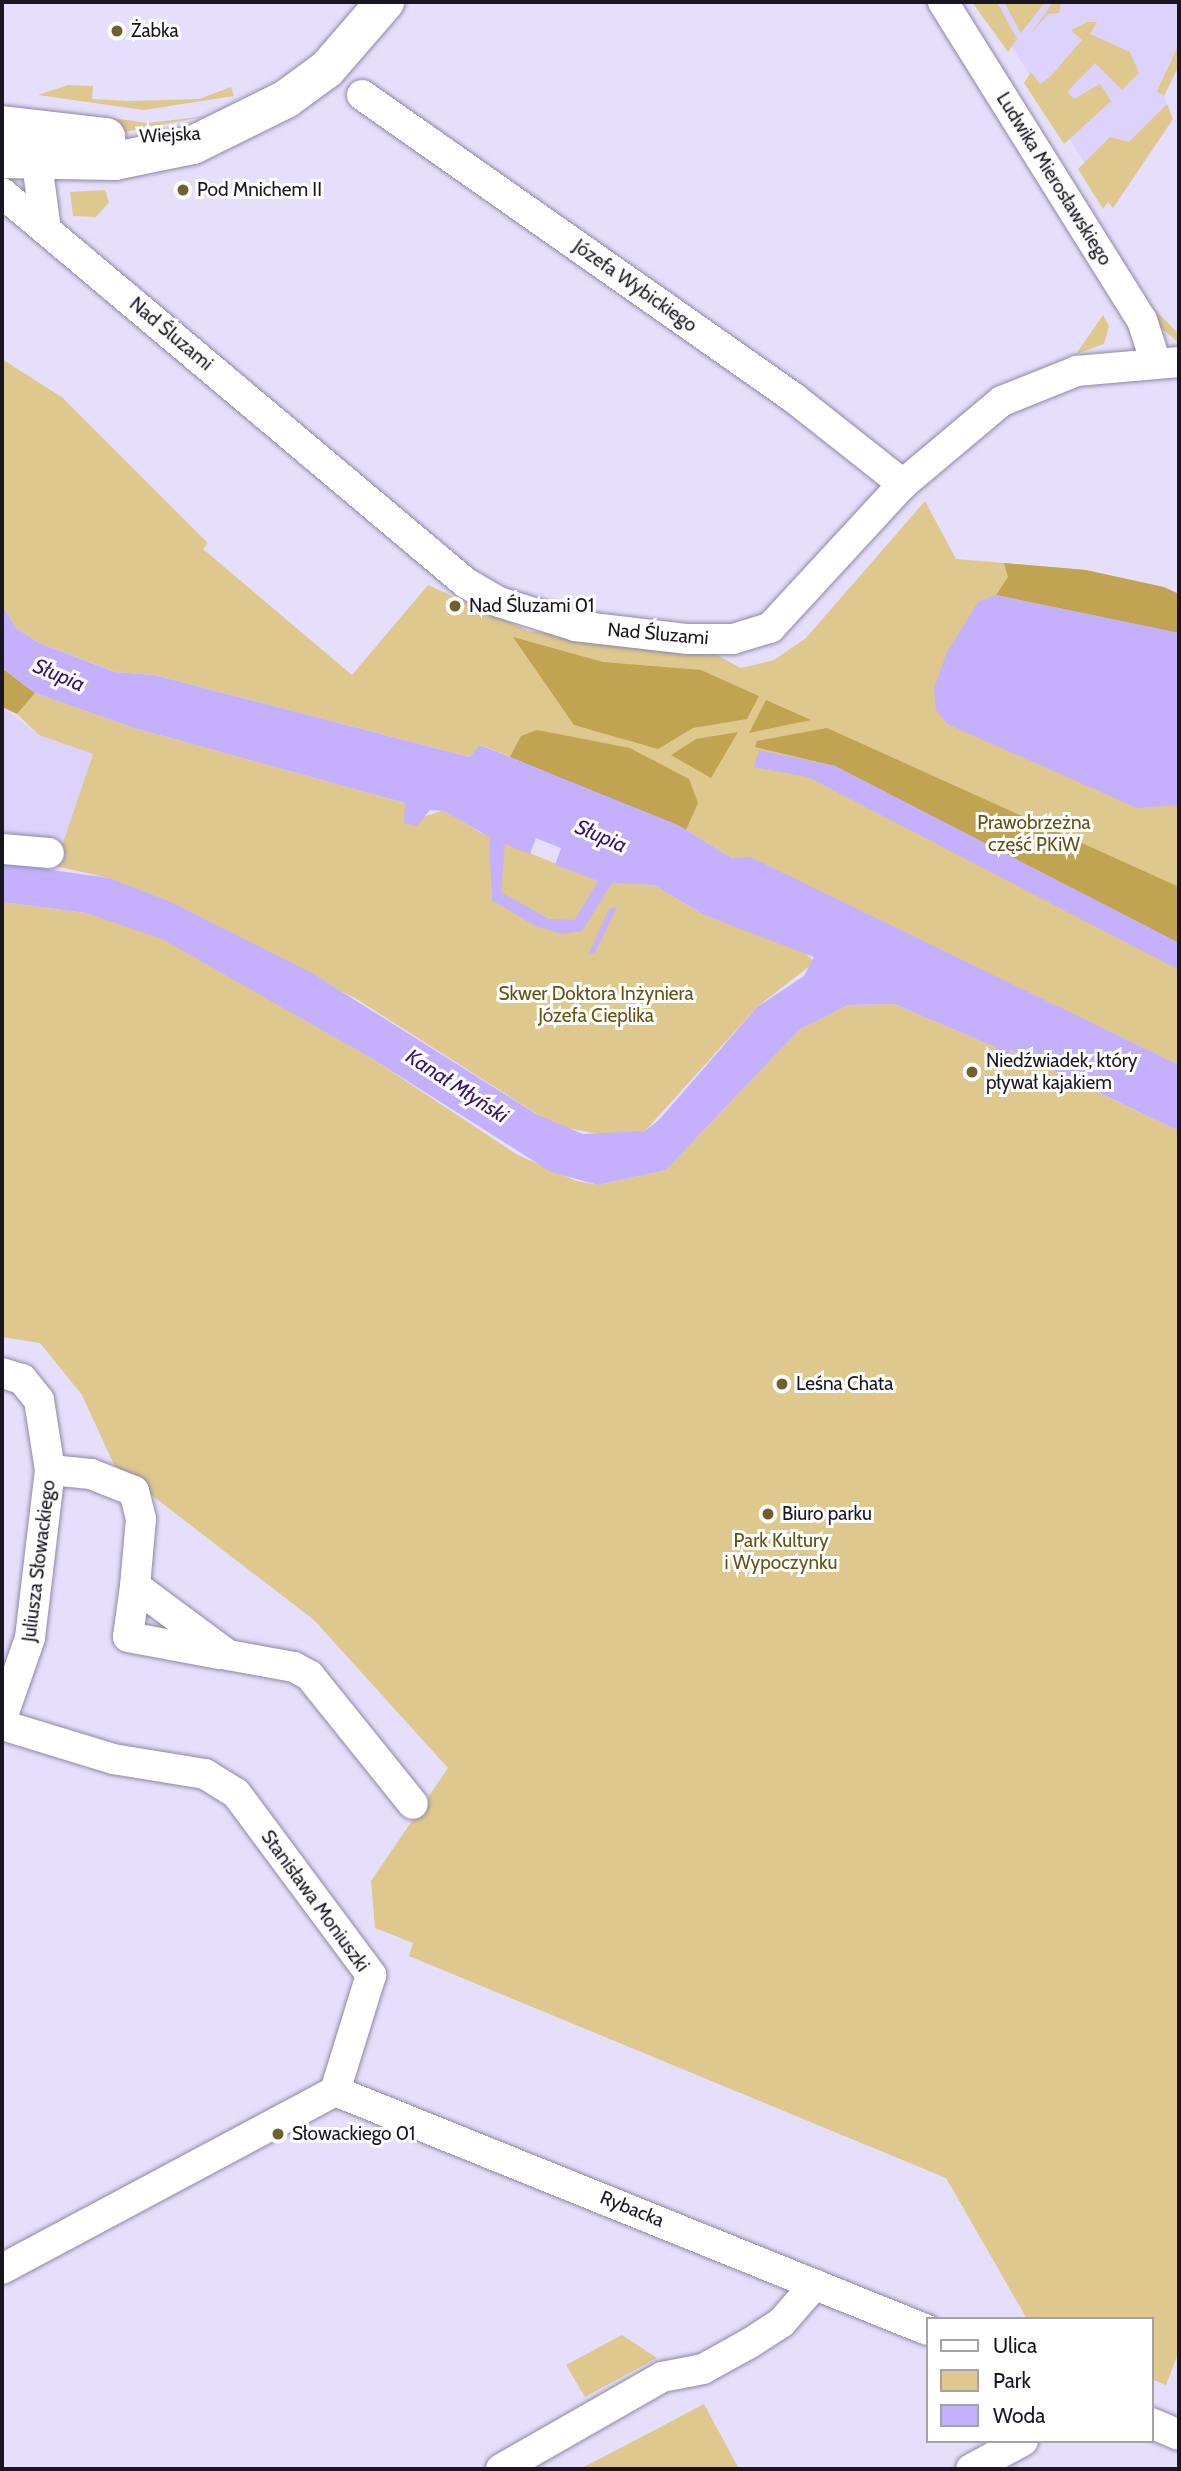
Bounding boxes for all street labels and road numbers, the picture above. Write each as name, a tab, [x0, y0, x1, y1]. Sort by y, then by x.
street label: Ludwika Mierosławskiego	[991, 88, 1117, 270]
street label: Wiejska	[139, 122, 201, 148]
street label: Józefa Wybickiego	[569, 235, 701, 337]
street label: Nad Śluzami	[125, 293, 217, 375]
street label: Nad Śluzami	[606, 618, 710, 650]
street label: Juliusza Słowackiego	[18, 1479, 60, 1643]
street label: Stanisława Moniuszki	[256, 1826, 374, 1976]
street label: Rybacka	[597, 2186, 667, 2232]

